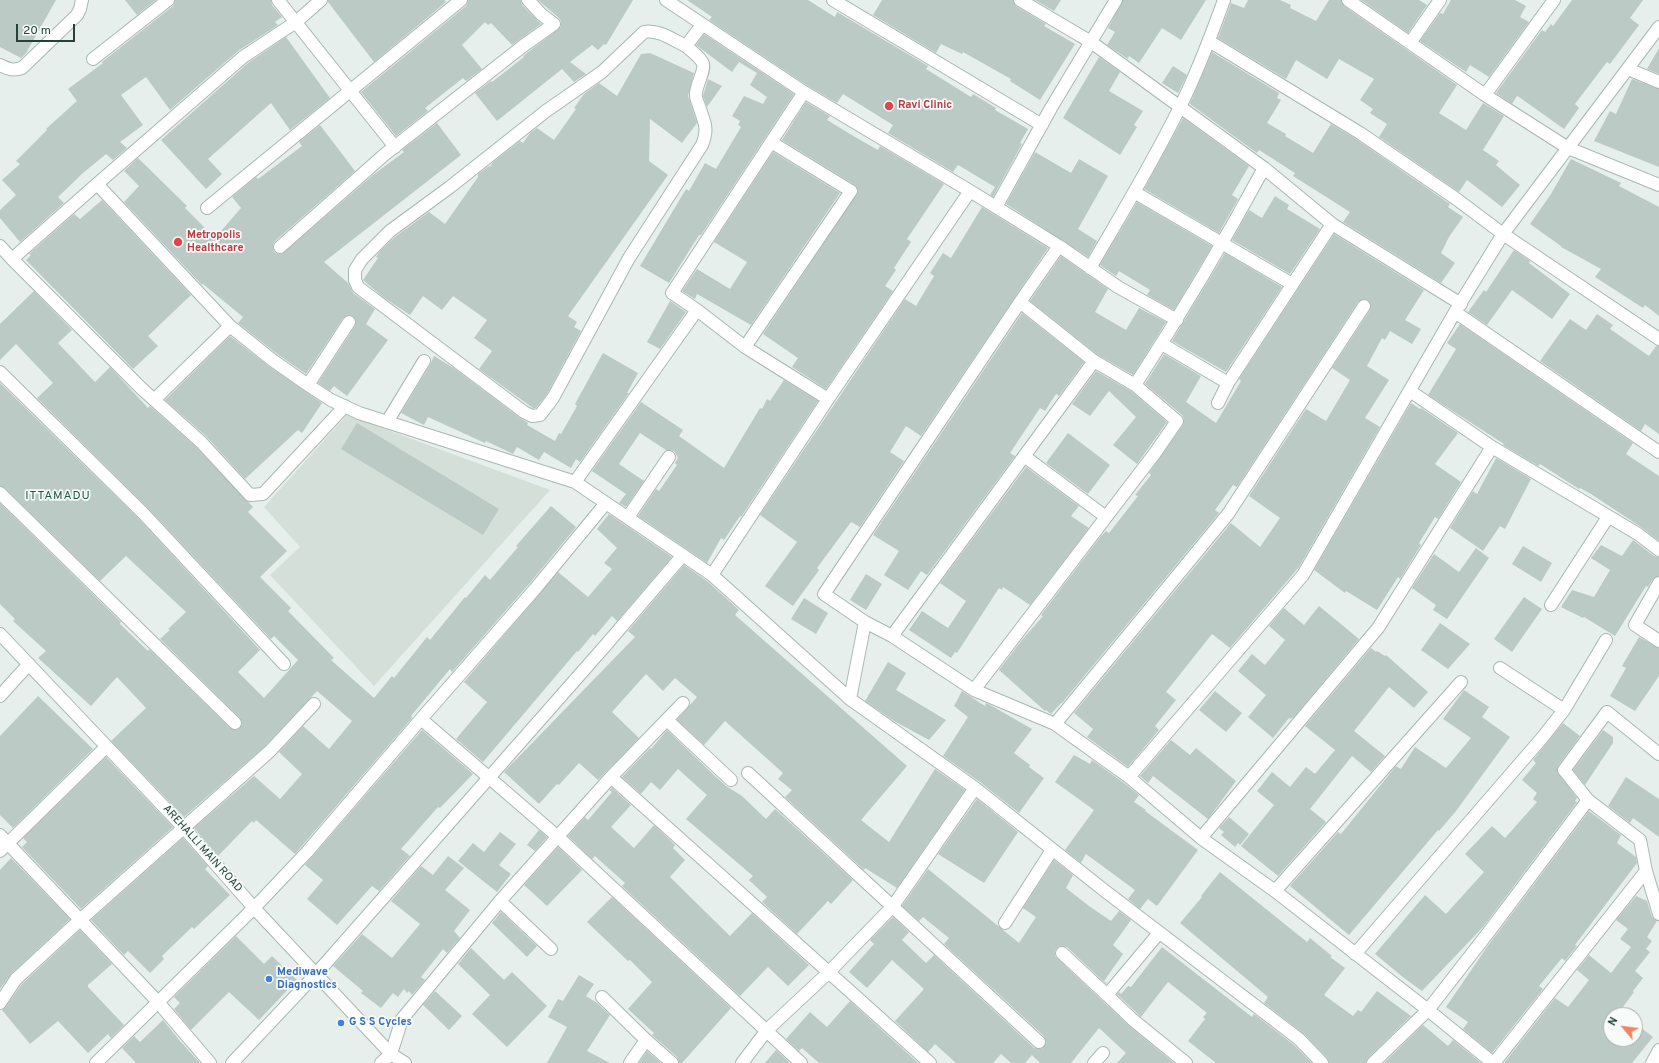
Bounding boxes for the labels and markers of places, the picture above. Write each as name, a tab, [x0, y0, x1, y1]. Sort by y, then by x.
place label: Ravi Clinic	[898, 99, 952, 113]
marker: Ravi Clinic	[883, 100, 895, 112]
place label: Metropolis Healthcare	[187, 229, 244, 255]
marker: Metropolis Healthcare	[172, 236, 184, 248]
place label: Mediwave Diagnostics	[277, 966, 337, 992]
marker: Mediwave Diagnostics	[264, 974, 274, 984]
place label: G S S Cycles	[349, 1016, 412, 1030]
marker: G S S Cycles	[336, 1018, 346, 1028]

